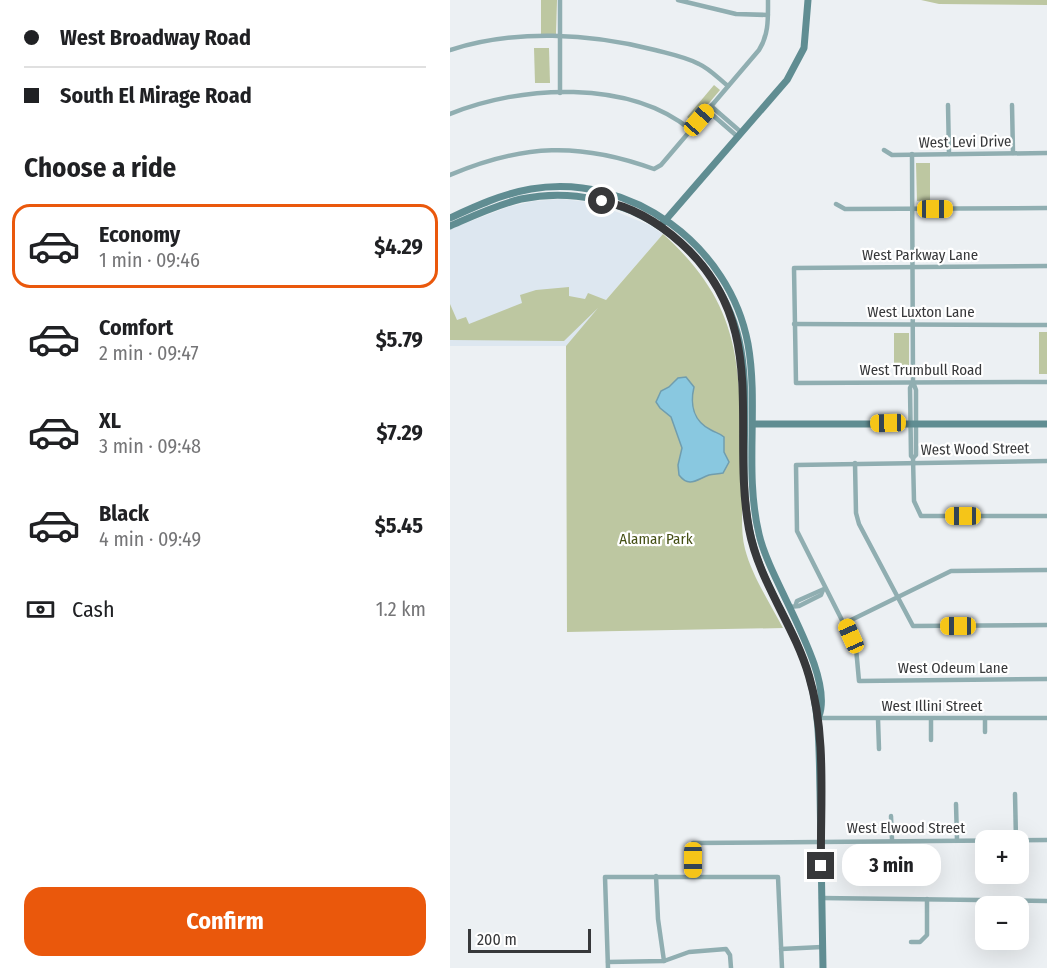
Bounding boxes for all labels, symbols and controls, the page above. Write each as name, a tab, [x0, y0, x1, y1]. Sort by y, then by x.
text: West Broadway Road	[60, 24, 251, 51]
text: South El Mirage Road	[60, 82, 252, 109]
car	[680, 101, 718, 139]
street label: West Levi Drive	[918, 132, 1012, 152]
text: Choose a ride	[24, 152, 176, 184]
route start	[588, 187, 615, 214]
car	[917, 200, 953, 218]
icon: car	[27, 219, 81, 273]
text: Economy	[99, 221, 180, 248]
text: $4.29	[374, 233, 423, 260]
street label: West Parkway Lane	[862, 246, 978, 264]
text: 1 min · 09:46	[99, 248, 200, 272]
street label: West Luxton Lane	[867, 303, 975, 321]
icon: car	[27, 312, 81, 366]
text: Comfort	[99, 314, 173, 341]
text: $5.79	[376, 326, 423, 353]
text: 2 min · 09:47	[99, 341, 199, 365]
street label: West Trumbull Road	[860, 361, 982, 379]
icon: car	[27, 405, 81, 459]
text: XL	[99, 407, 121, 434]
car	[870, 414, 906, 432]
text: $7.29	[377, 419, 423, 446]
text: 3 min · 09:48	[99, 434, 201, 458]
street label: West Wood Street	[921, 439, 1030, 459]
icon: car	[27, 498, 81, 552]
text: Black	[99, 500, 149, 527]
car	[945, 507, 981, 525]
text: $5.45	[375, 512, 423, 539]
text: 4 min · 09:49	[99, 527, 201, 551]
park label: Alamar Park	[619, 530, 693, 548]
icon: cash	[24, 593, 57, 626]
text: Cash	[72, 596, 115, 623]
text: 1.2 km	[376, 597, 426, 621]
car	[835, 616, 867, 656]
car	[940, 617, 976, 635]
street label: West Odeum Lane	[898, 659, 1008, 677]
street label: West Illini Street	[881, 697, 983, 715]
street label: West Elwood Street	[847, 819, 965, 837]
map controls	[975, 830, 1029, 950]
button: +	[975, 830, 1029, 884]
car	[684, 842, 702, 878]
callout: 3 min	[842, 845, 941, 887]
route end	[807, 852, 834, 879]
text: 3 min	[869, 853, 914, 877]
button: Confirm	[24, 887, 426, 956]
button: −	[975, 896, 1029, 950]
scale bar	[468, 926, 591, 954]
text: 200 m	[477, 930, 517, 949]

